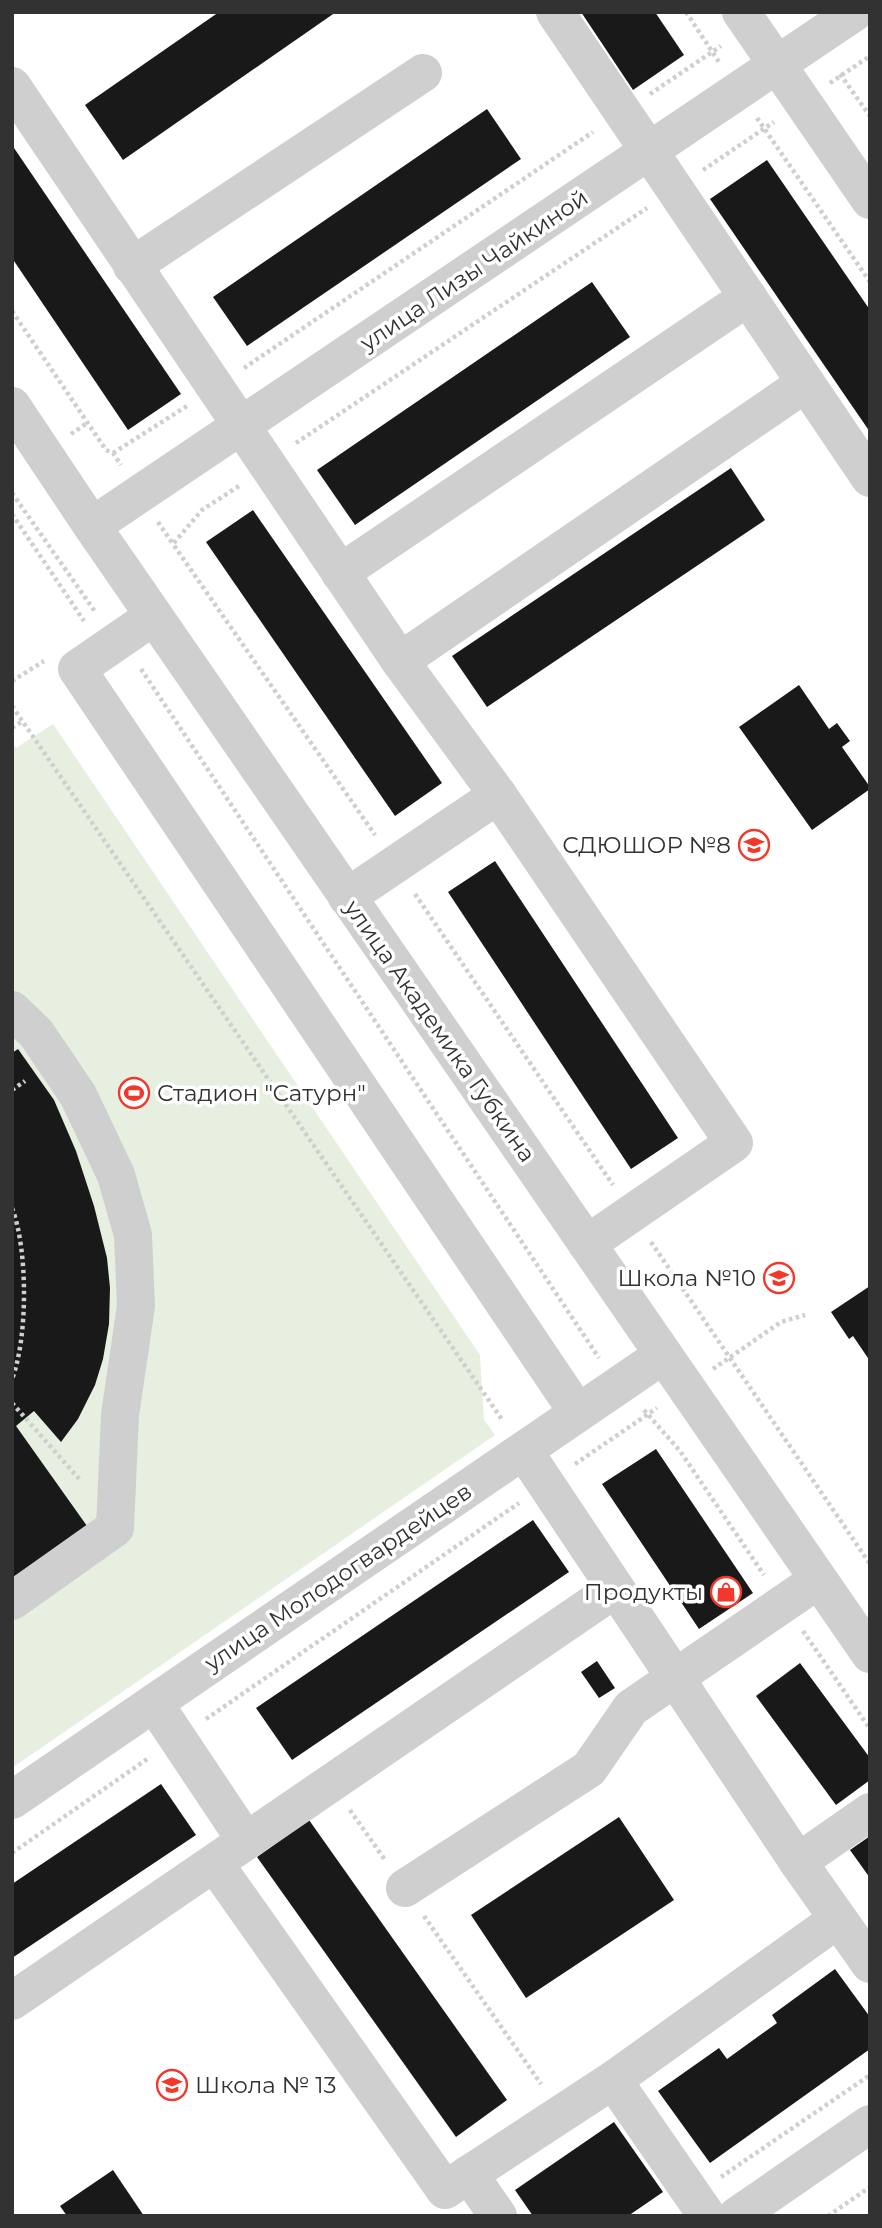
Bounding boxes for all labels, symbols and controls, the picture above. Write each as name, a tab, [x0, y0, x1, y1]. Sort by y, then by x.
street label: улица Лизы Чайкиной	[354, 183, 593, 357]
school or university icon: СДЮШОР №8	[737, 828, 771, 862]
place label: СДЮШОР №8	[562, 831, 731, 859]
street label: улица Академика Губкина	[338, 894, 541, 1167]
sports icon: Стадион "Сатурн"	[117, 1076, 151, 1110]
place label: Стадион "Сатурн"	[157, 1079, 366, 1107]
school or university icon: Школа №10	[762, 1261, 796, 1295]
place label: Школа №10	[618, 1264, 756, 1292]
street label: улица Молодогвардейцев	[198, 1477, 477, 1678]
shop icon: Продукты	[709, 1575, 743, 1609]
place label: Продукты	[584, 1578, 703, 1606]
school or university icon: Школа № 13	[155, 2068, 189, 2102]
place label: Школа № 13	[195, 2071, 337, 2099]

